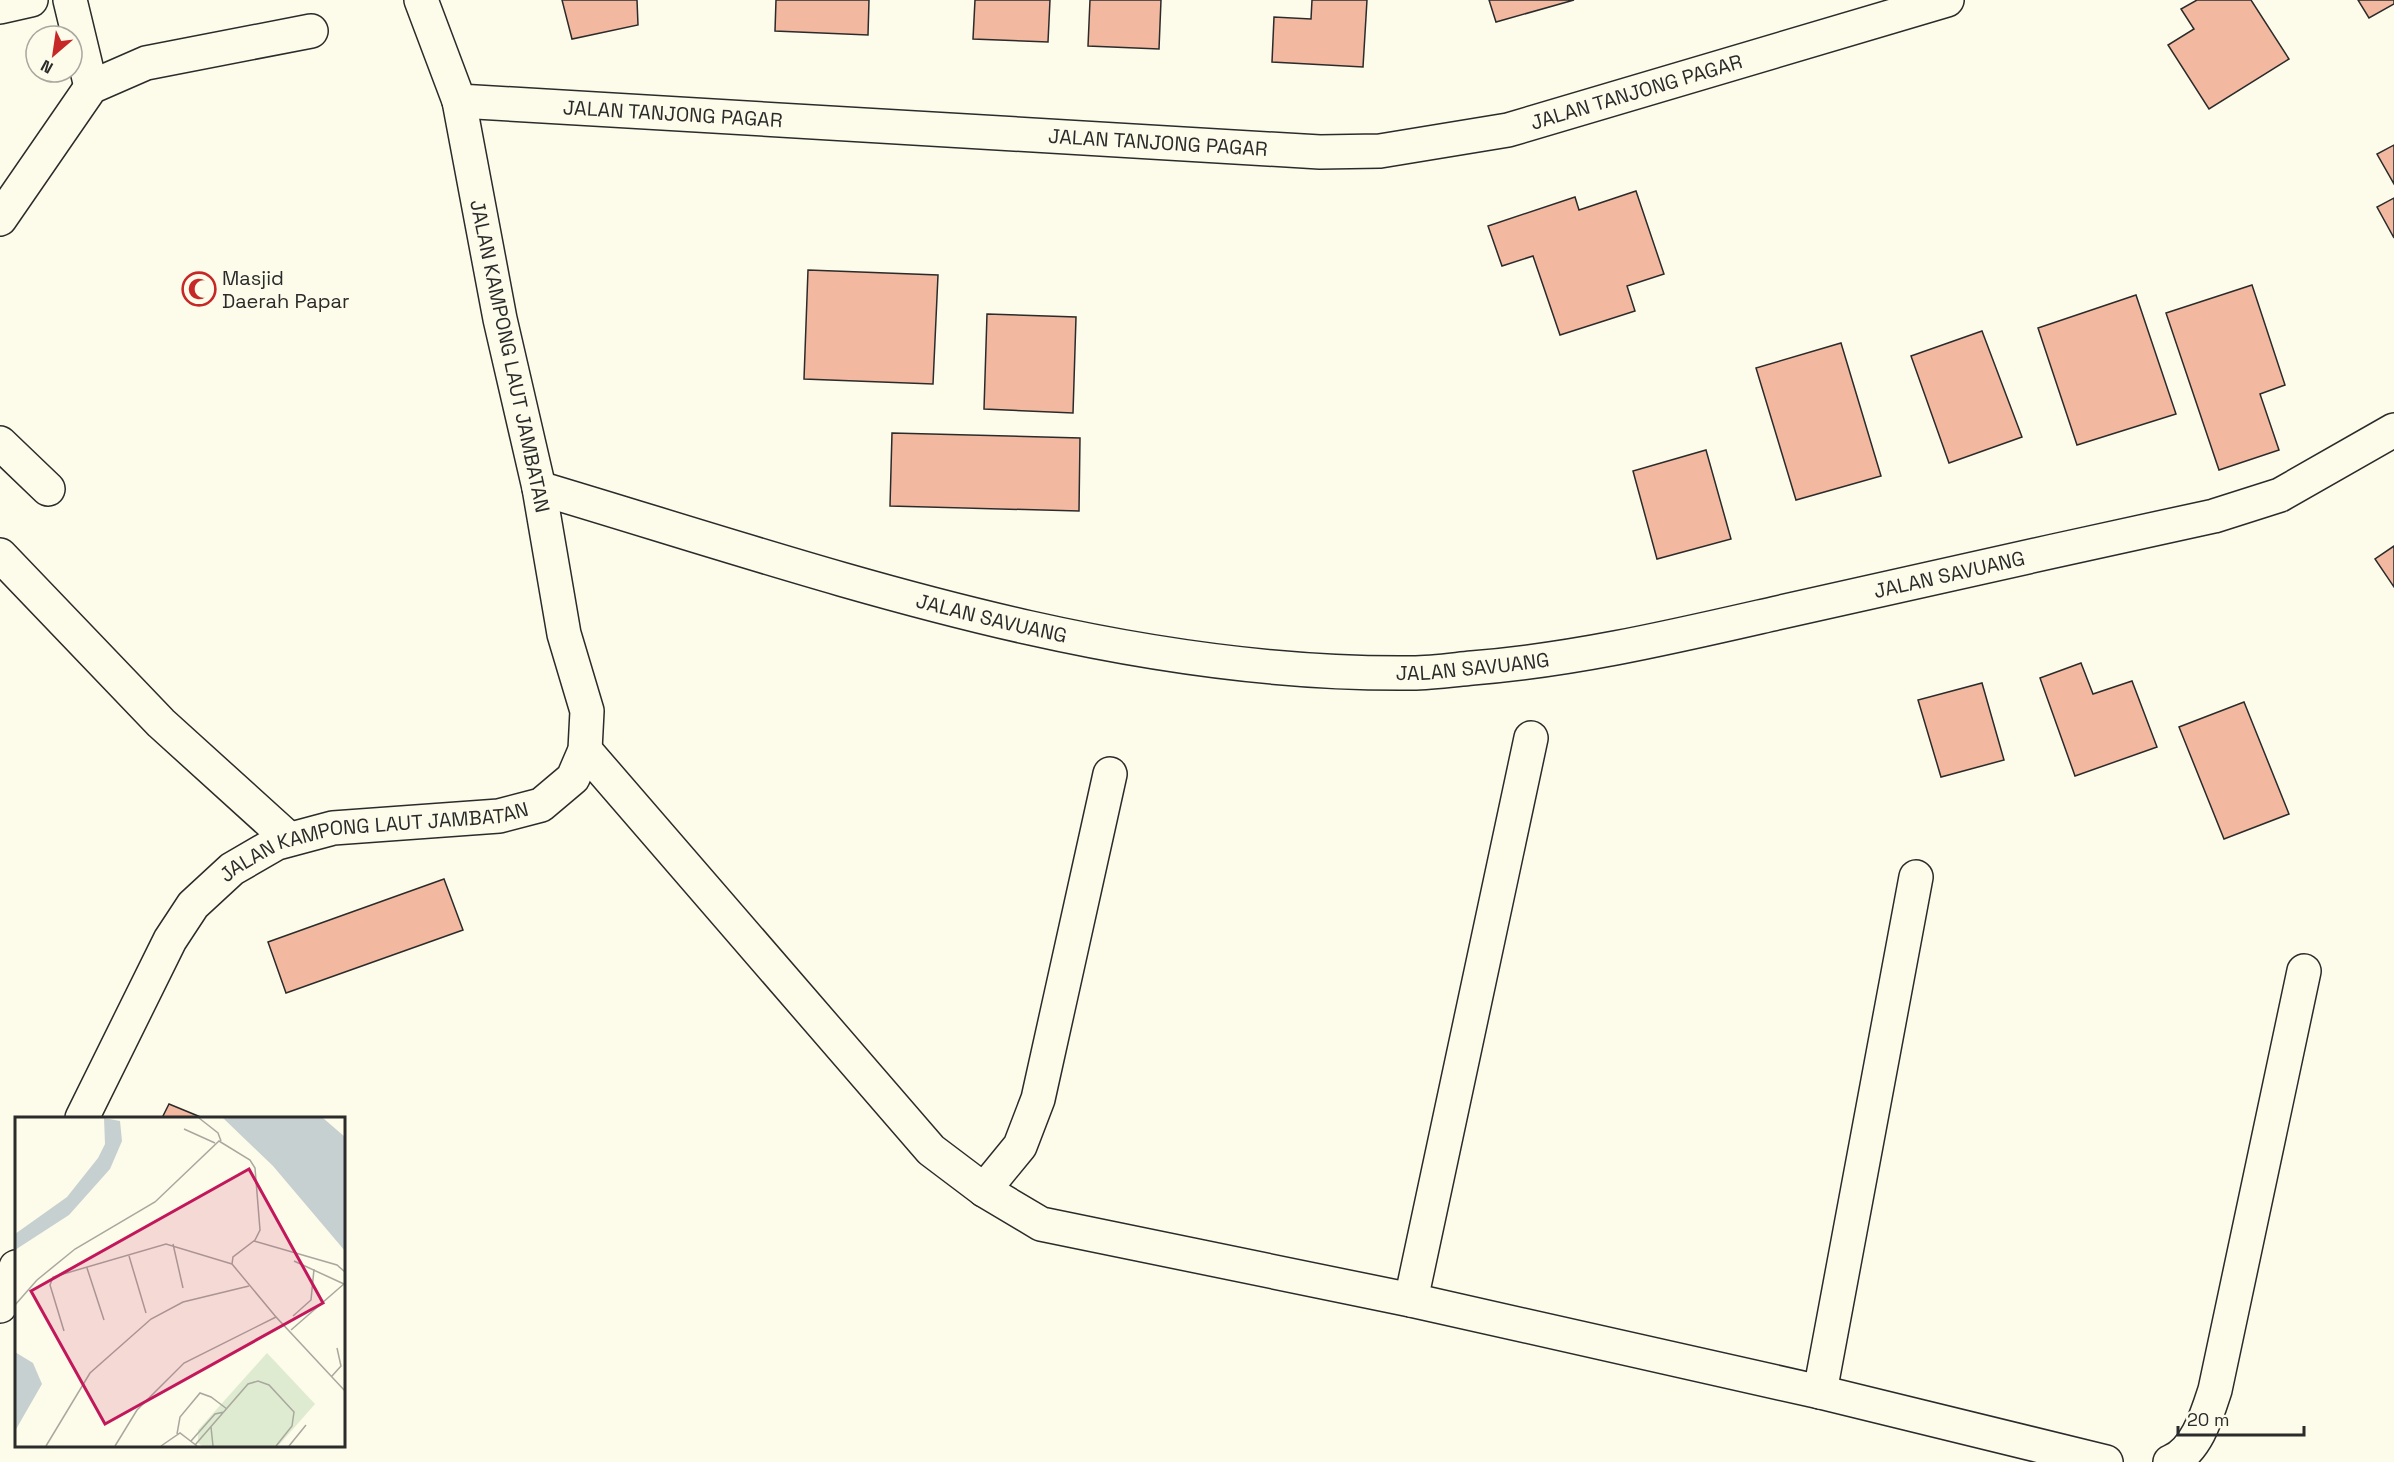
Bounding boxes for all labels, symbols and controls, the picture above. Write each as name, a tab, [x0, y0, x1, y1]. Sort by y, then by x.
north arrow	[24, 24, 84, 84]
street label: JALAN TANJONG PAGAR	[1527, 48, 1745, 136]
text: N	[37, 55, 57, 78]
street label: JALAN TANJONG PAGAR	[562, 94, 783, 133]
street label: JALAN TANJONG PAGAR	[1047, 123, 1268, 162]
street label: JALAN KAMPONG LAUT JAMBATAN	[464, 197, 556, 515]
place label: Masjid Daerah Papar	[222, 265, 350, 314]
mosque icon: Masjid Daerah Papar	[181, 271, 217, 307]
street label: JALAN SAVUANG	[1871, 545, 2027, 604]
street label: JALAN SAVUANG	[913, 587, 1069, 649]
street label: JALAN SAVUANG	[1396, 646, 1551, 686]
street label: JALAN KAMPONG LAUT JAMBATAN	[213, 796, 531, 888]
inset map	[15, 1117, 345, 1447]
scale bar	[2178, 1399, 2304, 1437]
text: 20 m	[2187, 1408, 2230, 1431]

